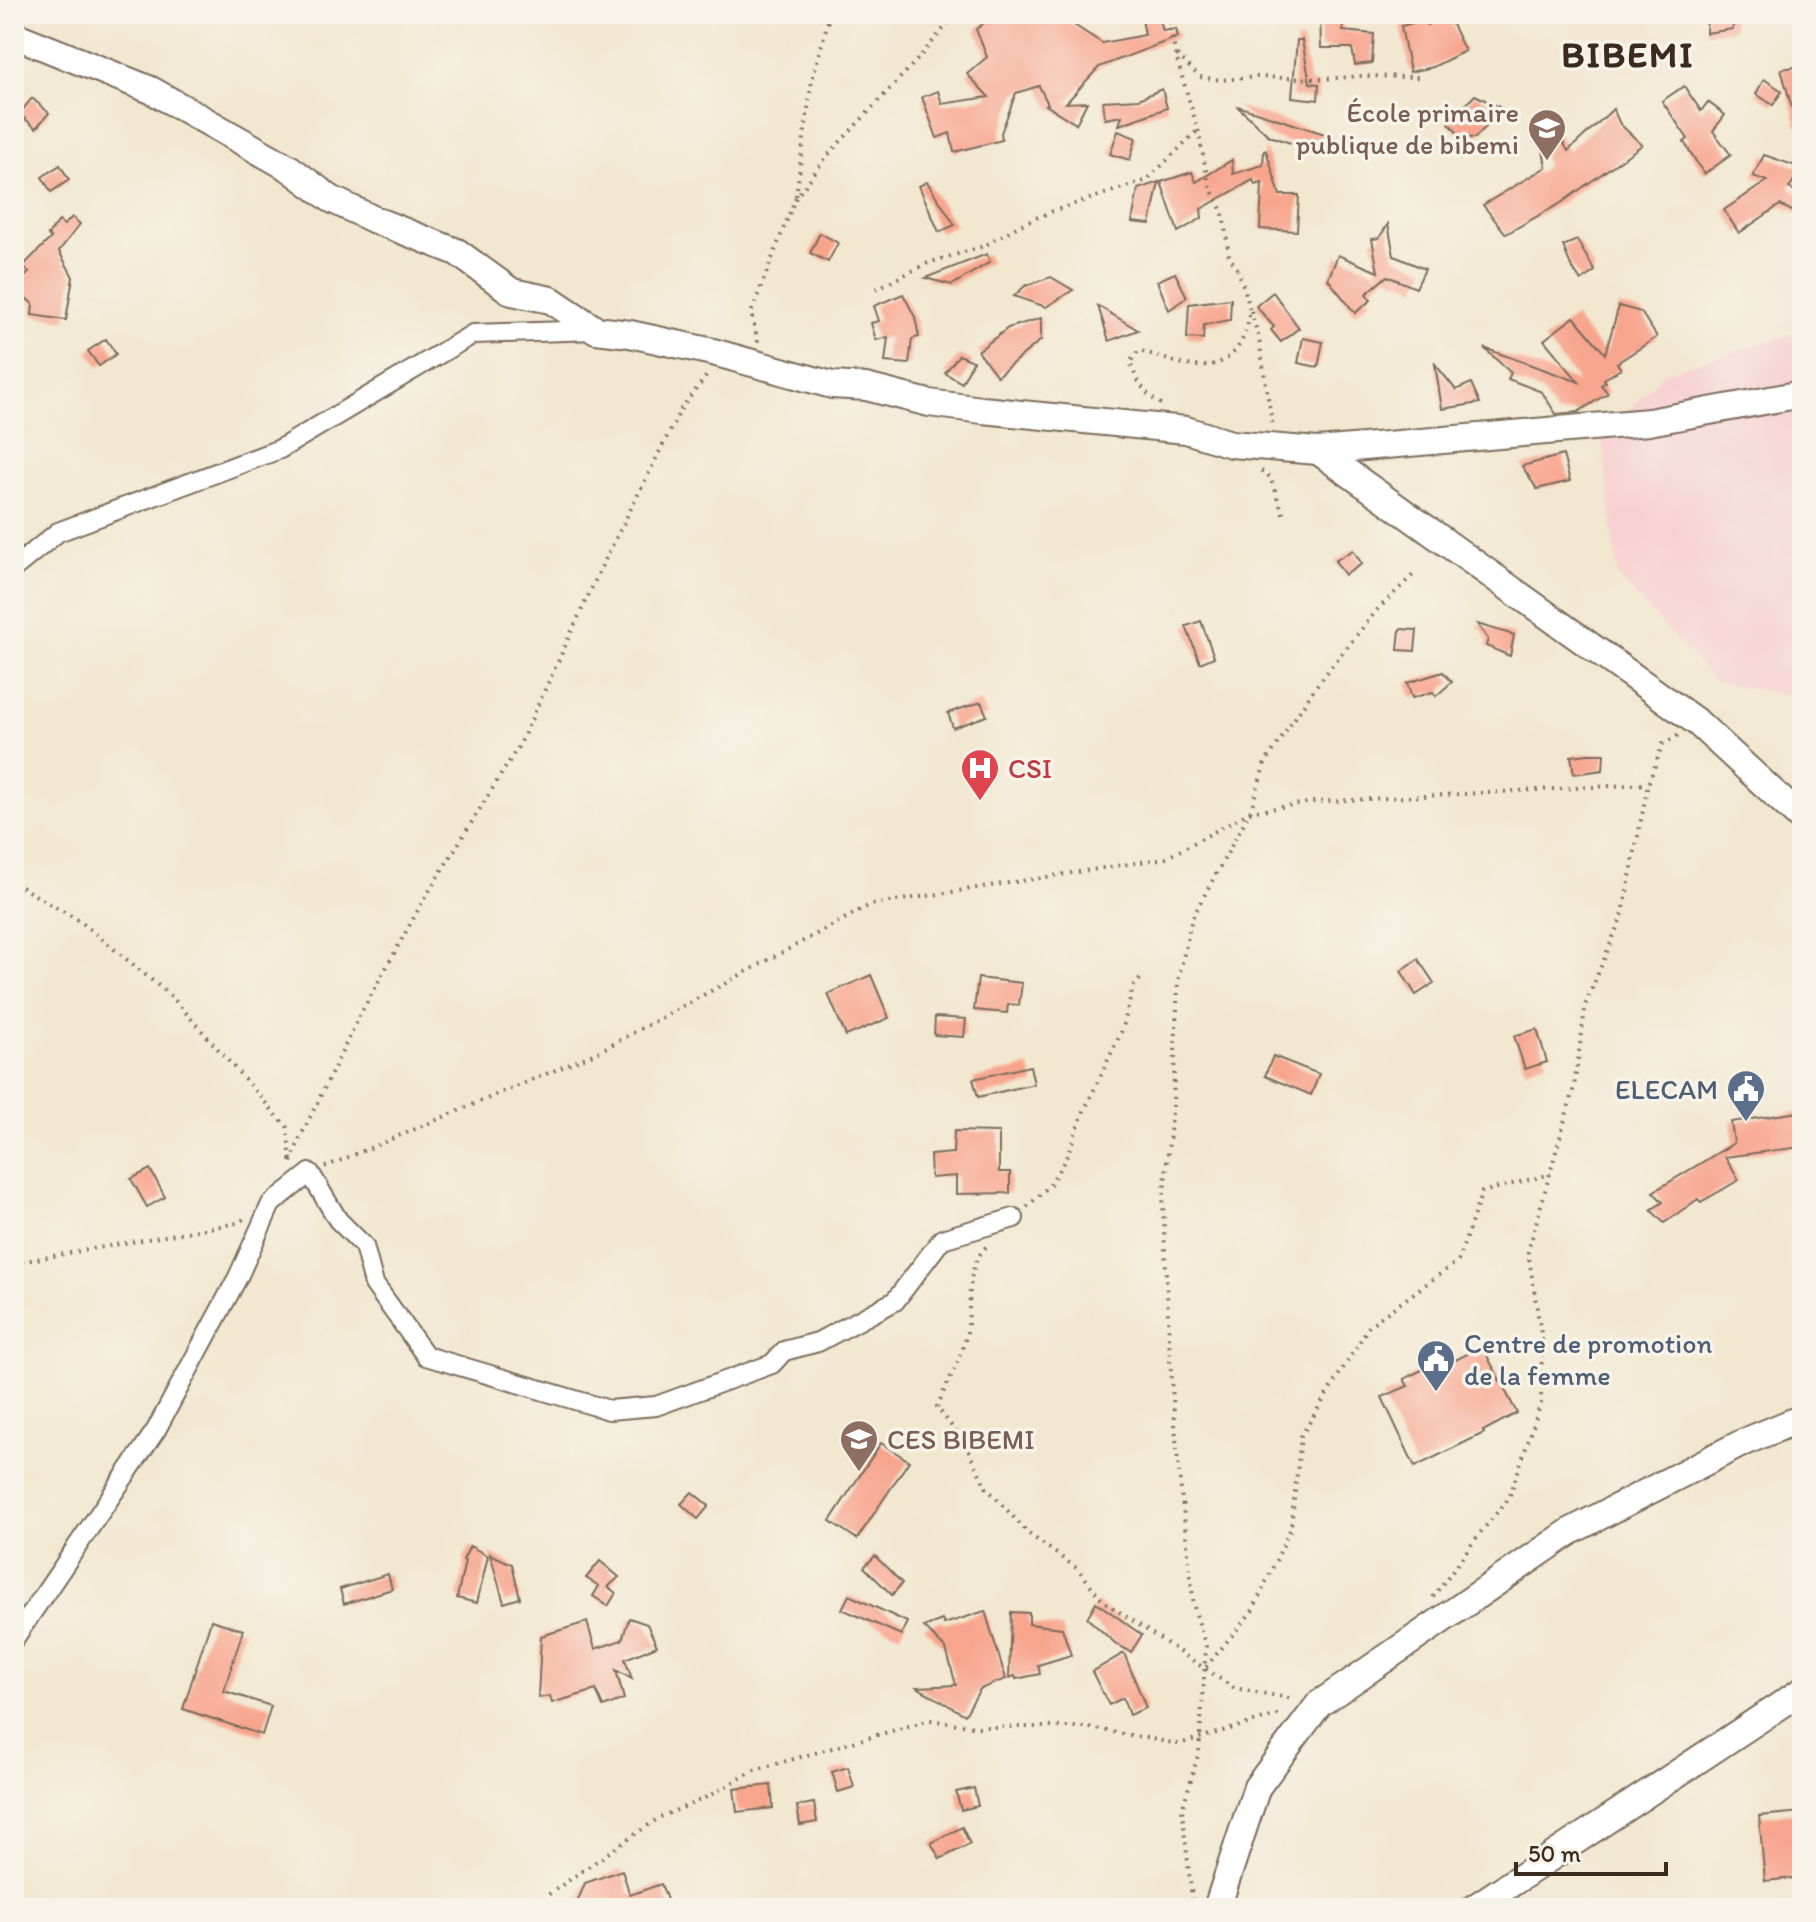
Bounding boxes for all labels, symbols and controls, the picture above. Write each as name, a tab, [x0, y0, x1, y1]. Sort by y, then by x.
district label: BIBEMI	[1561, 33, 1695, 76]
place label: École primaire publique de bibemi	[1296, 95, 1519, 161]
school or university icon: École primaire publique de bibemi	[1526, 107, 1568, 162]
hospital icon: CSI	[959, 747, 1001, 802]
place label: CSI	[1008, 751, 1052, 785]
public building icon: ELECAM	[1725, 1068, 1767, 1123]
place label: ELECAM	[1615, 1072, 1718, 1106]
place label: Centre de promotion de la femme	[1464, 1326, 1713, 1392]
public building icon: Centre de promotion de la femme	[1415, 1338, 1457, 1393]
school or university icon: CES BIBEMI	[838, 1418, 880, 1473]
place label: CES BIBEMI	[887, 1422, 1035, 1456]
scale bar	[1516, 1826, 1666, 1876]
text: 50 m	[1528, 1839, 1581, 1868]

